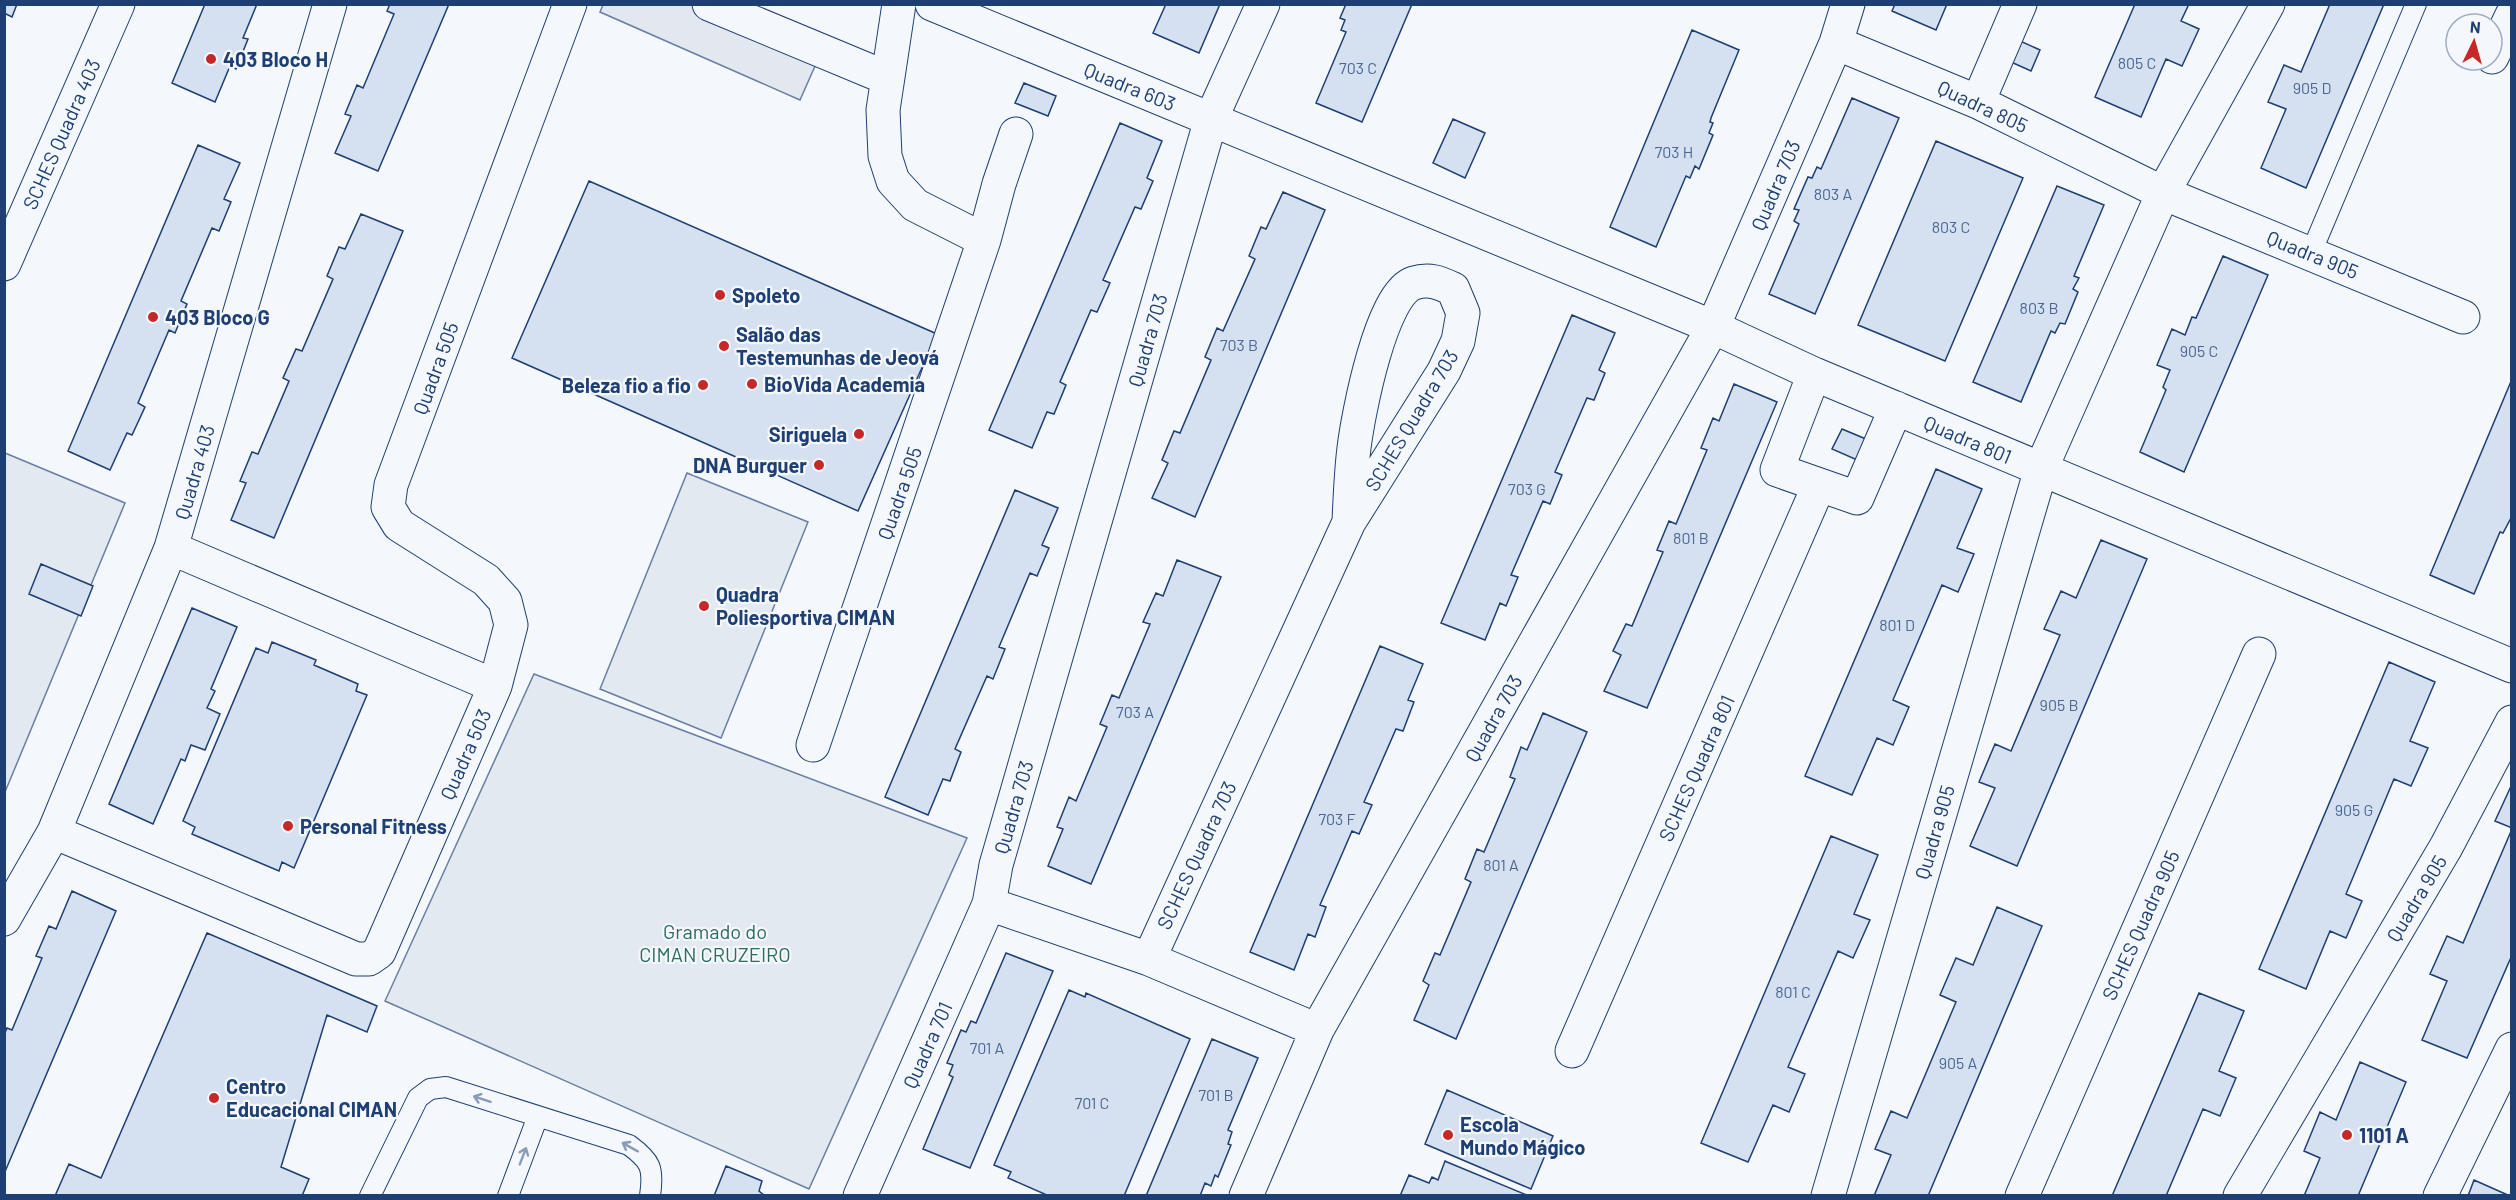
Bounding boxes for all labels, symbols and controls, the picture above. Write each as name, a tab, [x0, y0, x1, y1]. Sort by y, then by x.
north arrow	[2444, 12, 2504, 72]
text: N	[2469, 17, 2481, 36]
place label: 403 Bloco H	[223, 47, 328, 71]
marker: 403 Bloco H	[204, 52, 218, 66]
house number: 805 C	[2118, 53, 2156, 72]
street label: SCHES Quadra 403	[17, 55, 105, 213]
street label: Quadra 603	[1081, 57, 1179, 115]
house number: 703 C	[1339, 58, 1377, 77]
street label: Quadra 805	[1934, 75, 2032, 137]
house number: 905 D	[2293, 78, 2331, 97]
street label: Quadra 703	[1745, 136, 1805, 234]
house number: 703 H	[1655, 142, 1693, 161]
house number: 803 A	[1814, 184, 1853, 203]
house number: 803 C	[1932, 217, 1970, 236]
street label: Quadra 905	[2264, 225, 2362, 283]
place label: Spoleto	[732, 283, 801, 307]
marker: Spoleto	[713, 288, 727, 302]
street label: Quadra 703	[1122, 291, 1172, 389]
house number: 803 B	[2020, 298, 2058, 317]
place label: 403 Bloco G	[165, 305, 270, 329]
marker: 403 Bloco G	[146, 310, 160, 324]
street label: Quadra 505	[407, 318, 463, 418]
place label: Salão das Testemunhas de Jeová	[736, 322, 939, 369]
house number: 703 B	[1220, 335, 1258, 354]
marker: Salão das Testemunhas de Jeová	[717, 339, 731, 353]
house number: 905 C	[2180, 341, 2218, 360]
street label: SCHES Quadra 703	[1359, 345, 1463, 495]
place label: BioVida Academia	[764, 372, 925, 396]
place label: Beleza fio a fio	[562, 373, 691, 397]
marker: BioVida Academia	[745, 377, 759, 391]
marker: Beleza fio a fio	[696, 378, 710, 392]
street label: Quadra 801	[1921, 410, 2015, 468]
street label: Quadra 403	[169, 422, 219, 522]
place label: Siriguela	[769, 422, 847, 446]
marker: Siriguela	[852, 427, 866, 441]
street label: Quadra 505	[872, 443, 926, 543]
place label: DNA Burguer	[693, 453, 807, 477]
marker: DNA Burguer	[812, 458, 826, 472]
house number: 703 G	[1508, 479, 1546, 498]
house number: 801 B	[1673, 528, 1709, 547]
place label: Quadra Poliesportiva CIMAN	[716, 582, 895, 629]
marker: Quadra Poliesportiva CIMAN	[697, 599, 711, 613]
house number: 801 D	[1879, 615, 1915, 634]
street label: Quadra 703	[1459, 670, 1527, 766]
street label: SCHES Quadra 801	[1653, 691, 1739, 845]
house number: 905 B	[2040, 695, 2078, 714]
house number: 703 A	[1116, 702, 1154, 721]
street label: Quadra 503	[434, 705, 496, 803]
street label: Quadra 703	[988, 758, 1038, 856]
street label: SCHES Quadra 703	[1151, 777, 1241, 933]
street label: Quadra 905	[1909, 782, 1959, 882]
house number: 905 G	[2335, 800, 2373, 819]
house number: 703 F	[1318, 809, 1356, 828]
place label: Personal Fitness	[300, 814, 447, 838]
marker: Personal Fitness	[281, 819, 295, 833]
street label: SCHES Quadra 905	[2096, 846, 2184, 1004]
street label: Quadra 905	[2381, 850, 2451, 946]
house number: 801 A	[1483, 855, 1519, 874]
park label: Gramado do CIMAN CRUZEIRO	[639, 919, 791, 966]
house number: 801 C	[1775, 982, 1811, 1001]
street label: Quadra 701	[897, 998, 957, 1092]
house number: 701 A	[970, 1038, 1005, 1057]
house number: 905 A	[1939, 1053, 1978, 1072]
place label: Centro Educacional CIMAN	[226, 1074, 397, 1121]
house number: 701 B	[1199, 1085, 1234, 1104]
marker: Centro Educacional CIMAN	[207, 1091, 221, 1105]
one-way arrow	[473, 1093, 492, 1104]
house number: 701 C	[1075, 1093, 1109, 1112]
place label: Escola Mundo Mágico	[1460, 1112, 1585, 1159]
place label: 1101 A	[2359, 1123, 2409, 1147]
marker: Escola Mundo Mágico	[1441, 1128, 1455, 1142]
marker: 1101 A	[2340, 1128, 2354, 1142]
one-way arrow	[622, 1141, 639, 1153]
one-way arrow	[518, 1147, 529, 1166]

